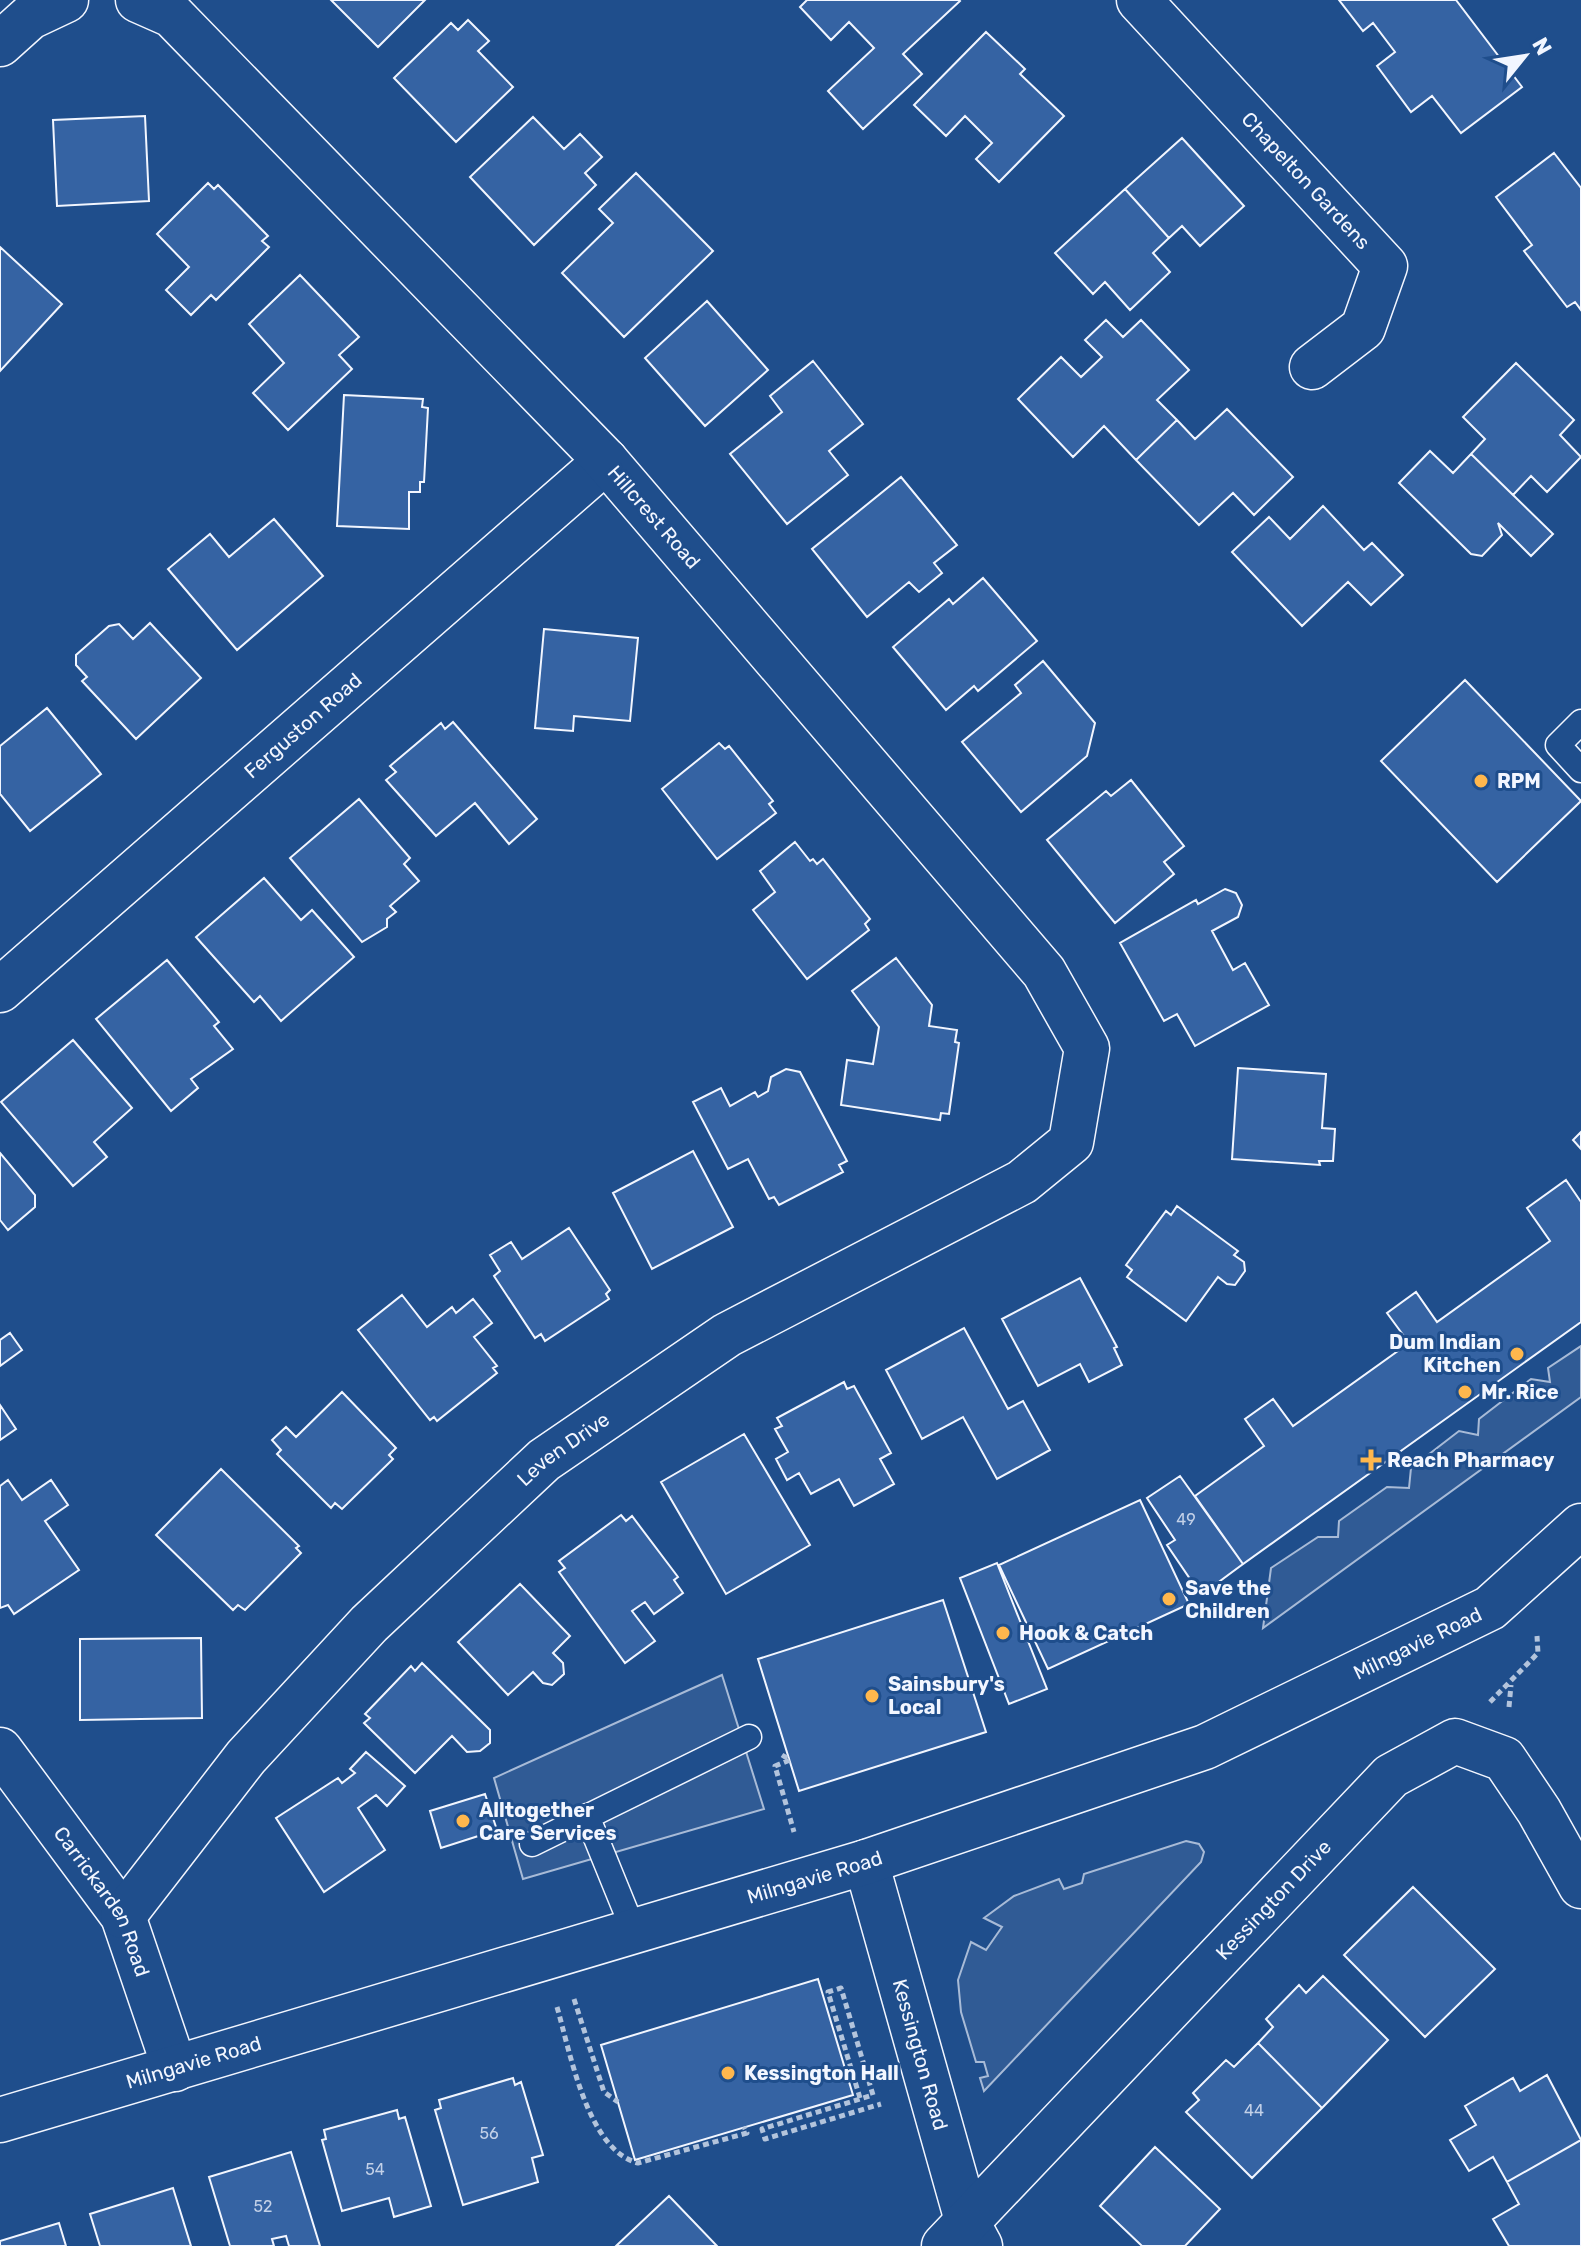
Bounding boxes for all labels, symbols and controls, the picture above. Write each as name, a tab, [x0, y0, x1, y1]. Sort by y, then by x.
north arrow	[1485, 16, 1565, 96]
text: N	[1526, 33, 1558, 60]
street label: Chapelton Gardens	[1237, 107, 1375, 254]
street label: Hillcrest Road	[603, 461, 705, 573]
street label: Ferguston Road	[239, 668, 366, 783]
place label: RPM	[1497, 769, 1541, 793]
marker: RPM	[1472, 772, 1490, 790]
place label: Dum Indian Kitchen	[1389, 1330, 1501, 1377]
marker: Dum Indian Kitchen	[1508, 1345, 1526, 1363]
place label: Mr. Rice	[1481, 1380, 1559, 1404]
marker: Mr. Rice	[1456, 1383, 1474, 1401]
street label: Leven Drive	[512, 1407, 614, 1491]
place label: Reach Pharmacy	[1387, 1448, 1554, 1472]
marker: Reach Pharmacy	[1362, 1451, 1380, 1469]
house number: 49	[1176, 1510, 1196, 1529]
place label: Save the Children	[1185, 1576, 1271, 1623]
marker: Save the Children	[1160, 1590, 1178, 1608]
street label: Milngavie Road	[1349, 1602, 1486, 1685]
place label: Hook & Catch	[1019, 1621, 1153, 1645]
marker: Hook & Catch	[994, 1624, 1012, 1642]
place label: Sainsbury's Local	[888, 1672, 1005, 1719]
marker: Sainsbury's Local	[863, 1687, 881, 1705]
place label: Alltogether Care Services	[479, 1798, 617, 1845]
marker: Alltogether Care Services	[454, 1812, 472, 1830]
street label: Carrickarden Road	[49, 1822, 155, 1980]
street label: Kessington Drive	[1211, 1835, 1336, 1965]
street label: Milngavie Road	[744, 1845, 885, 1909]
street label: Kessington Road	[888, 1976, 953, 2133]
street label: Milngavie Road	[123, 2031, 264, 2094]
place label: Kessington Hall	[744, 2061, 899, 2085]
marker: Kessington Hall	[719, 2064, 737, 2082]
house number: 44	[1244, 2101, 1264, 2120]
house number: 56	[479, 2124, 499, 2143]
house number: 54	[365, 2160, 385, 2179]
house number: 52	[254, 2197, 272, 2216]

